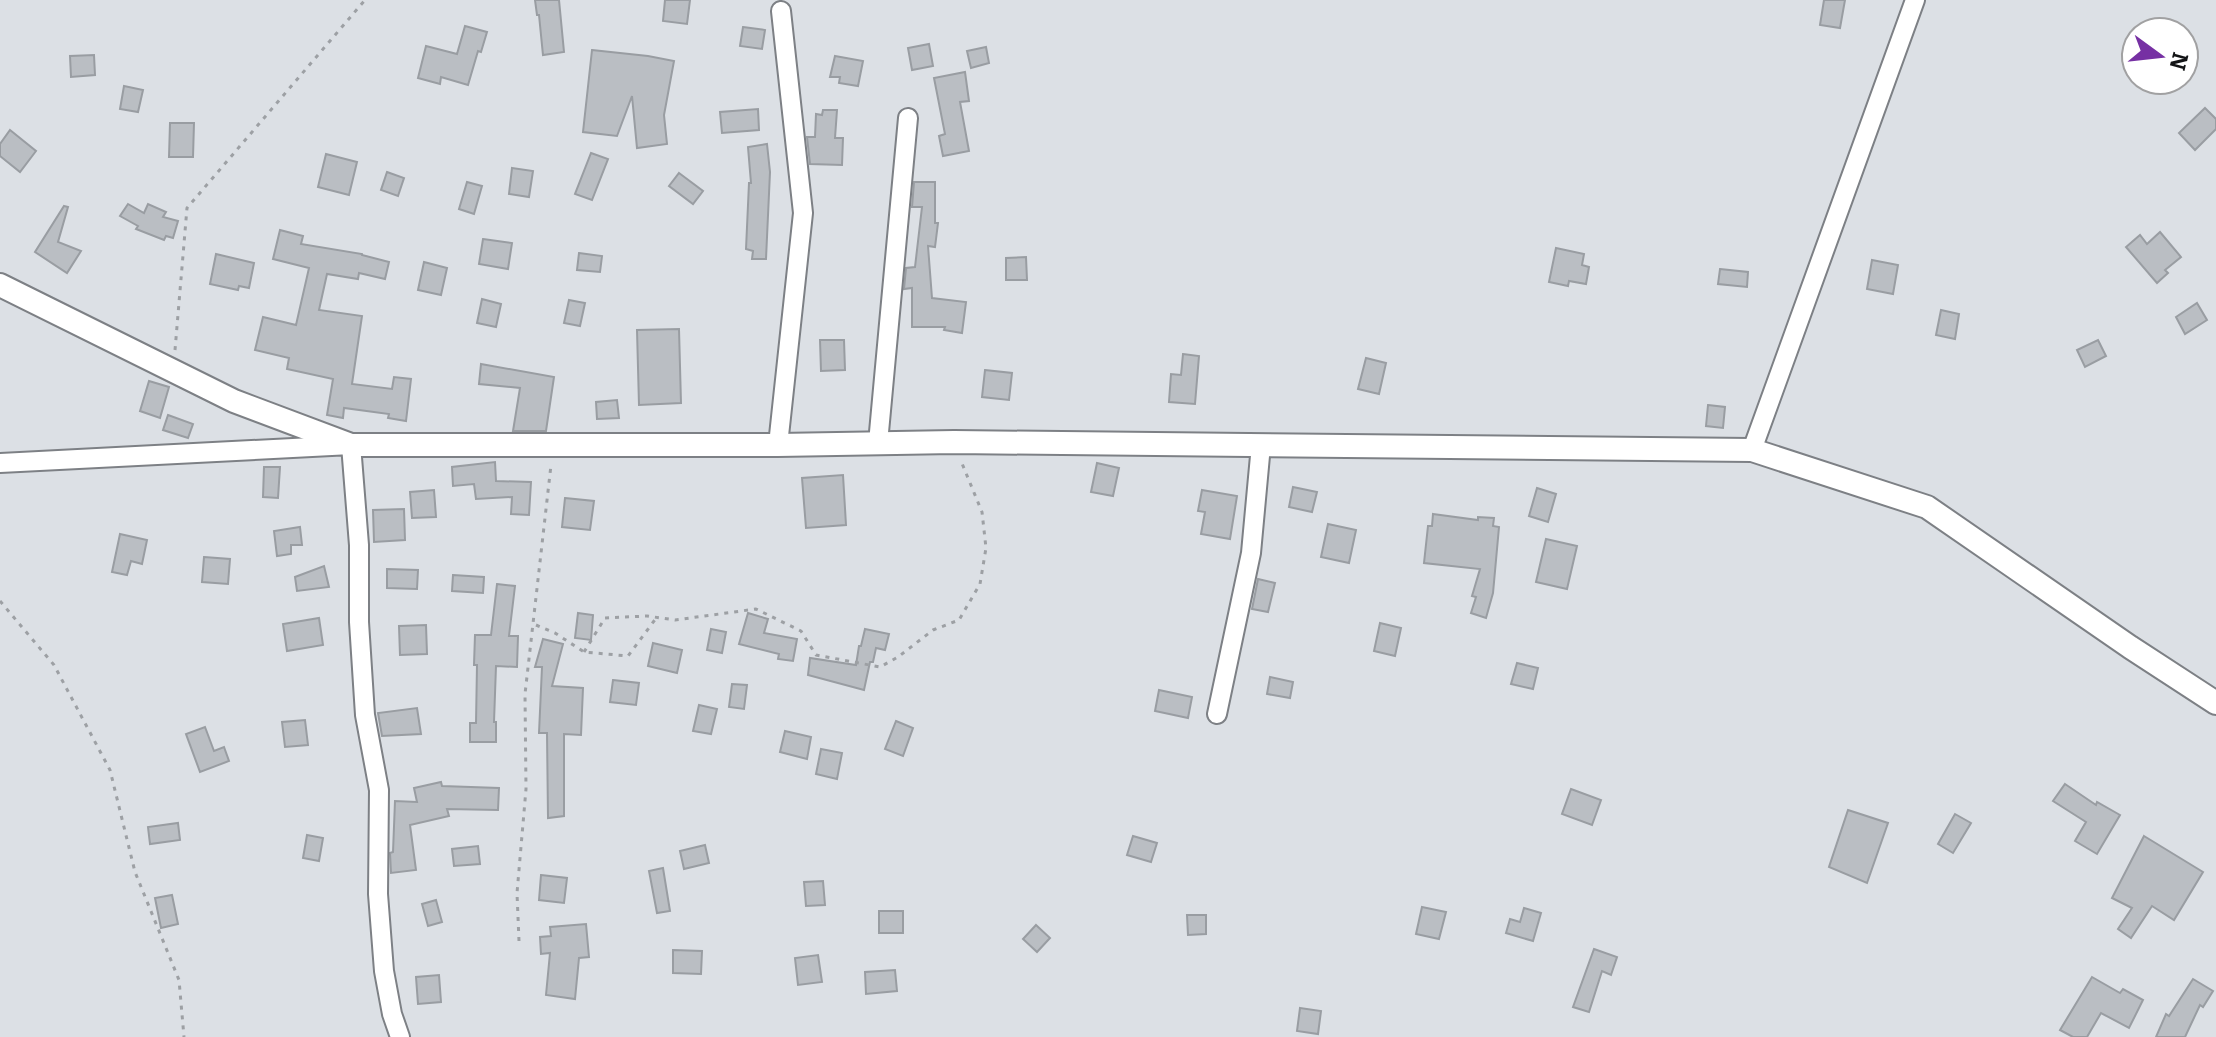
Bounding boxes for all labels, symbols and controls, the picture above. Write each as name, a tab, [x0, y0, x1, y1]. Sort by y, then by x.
north arrow	[2120, 16, 2200, 96]
text: N	[2164, 49, 2194, 73]

